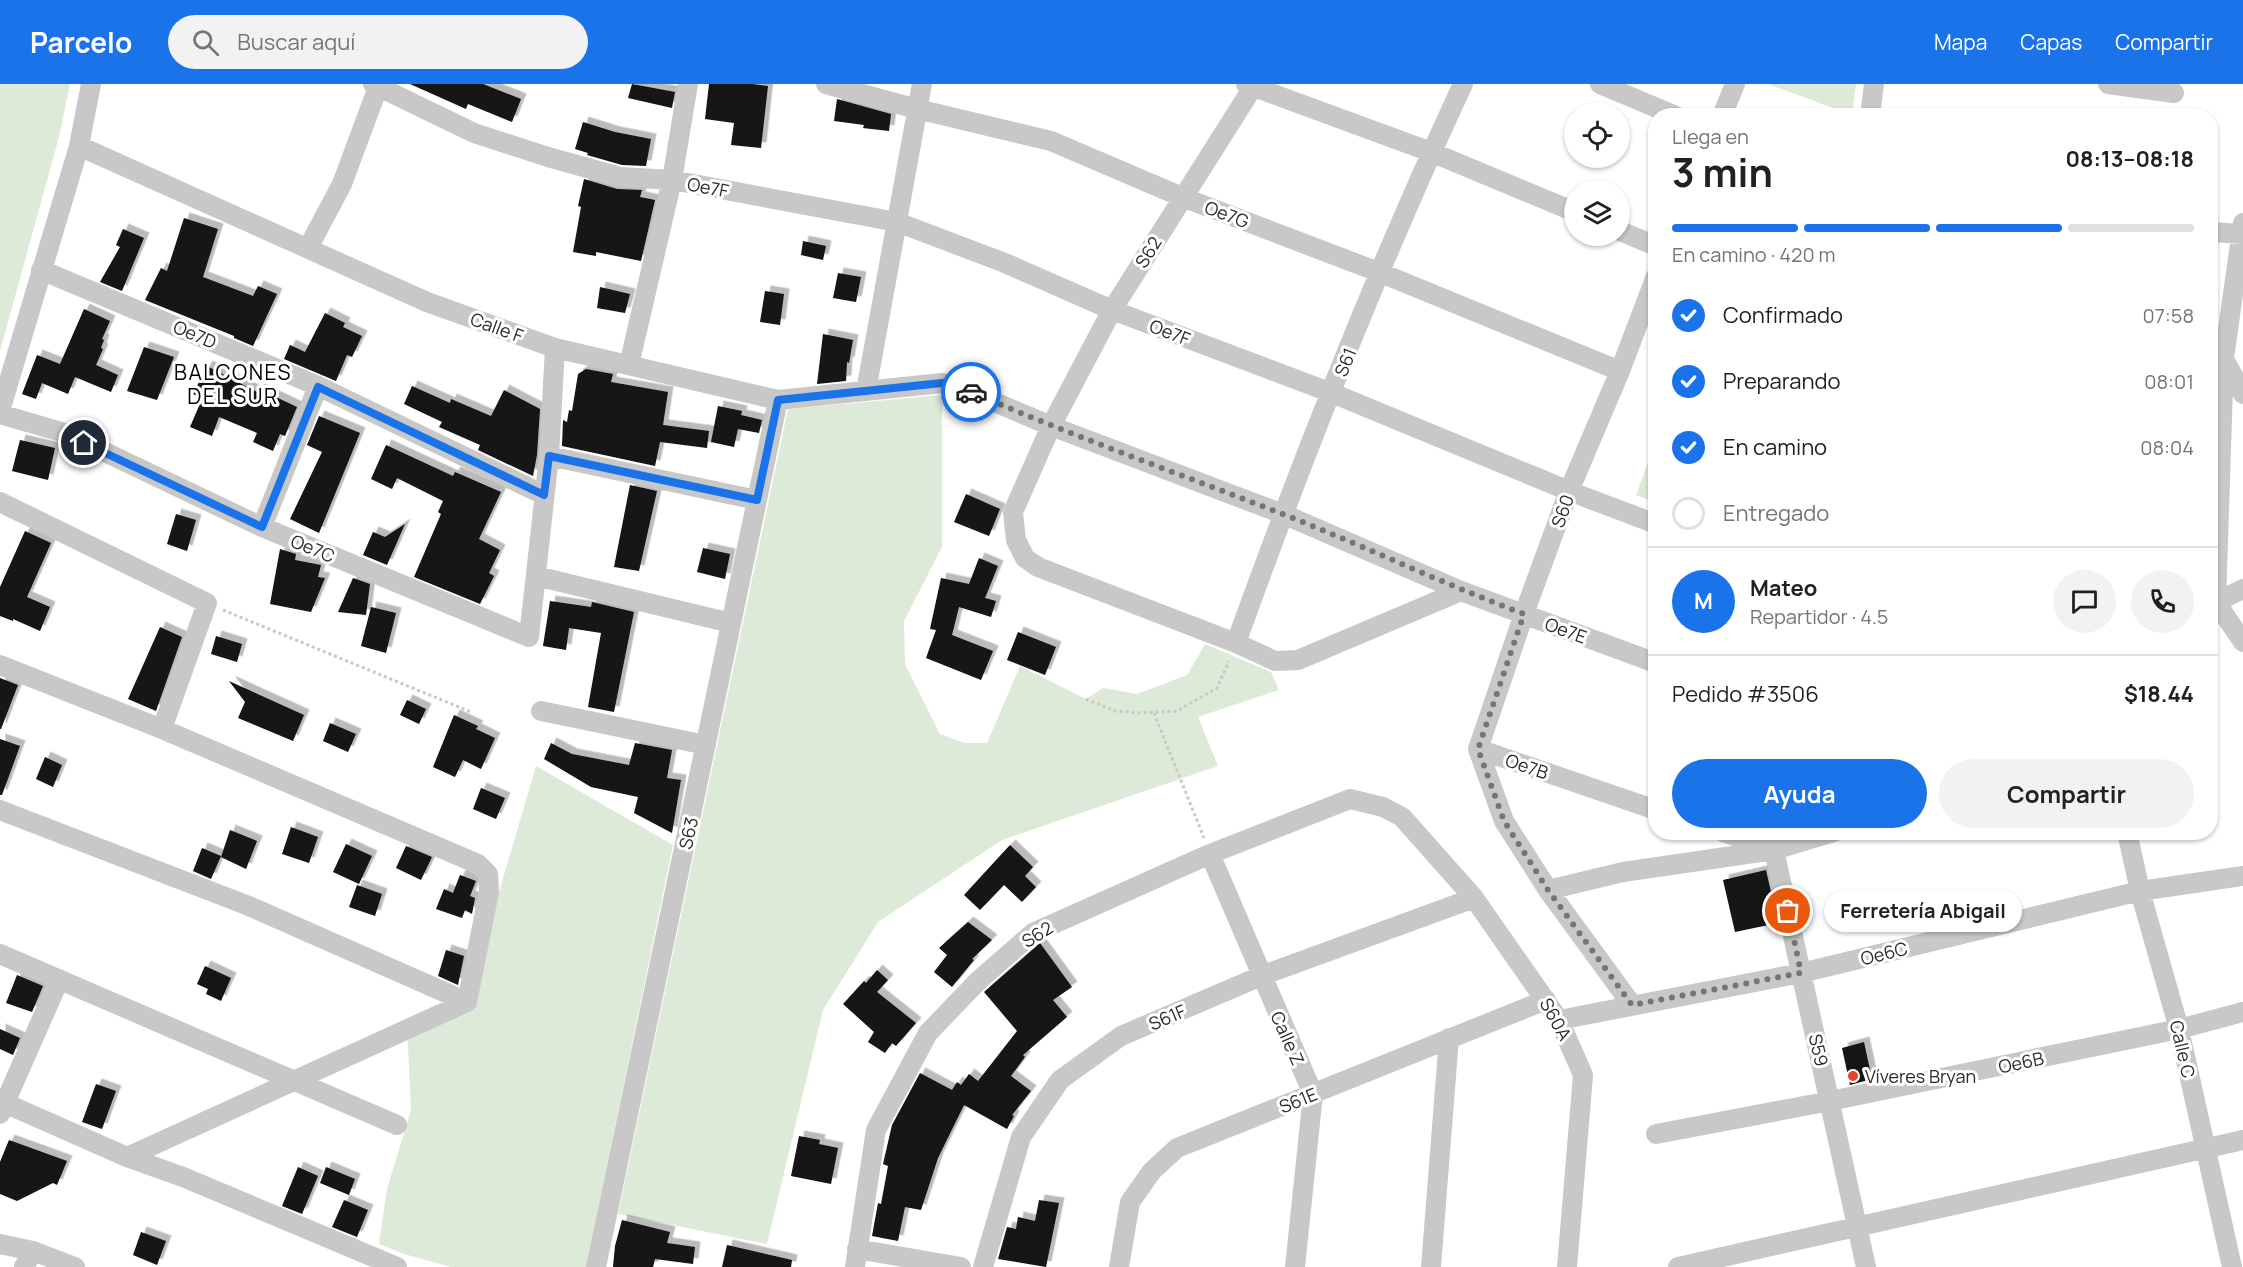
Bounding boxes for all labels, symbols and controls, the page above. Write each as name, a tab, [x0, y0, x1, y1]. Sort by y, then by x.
search box	[168, 15, 588, 69]
text: Parcelo	[30, 23, 132, 61]
icon: search	[189, 26, 222, 59]
text: Buscar aquí	[237, 27, 355, 57]
text: Mapa	[1934, 28, 1987, 56]
text: Capas	[2020, 28, 2082, 56]
text: Compartir	[2115, 28, 2213, 56]
map controls	[1564, 102, 1630, 246]
button: locate	[1564, 102, 1630, 168]
text: Llega en	[1672, 123, 1749, 150]
text: 08:13–08:18	[2066, 144, 2194, 174]
text: 3 min	[1672, 145, 1773, 199]
street label: Oe7F	[685, 171, 731, 203]
button: layers	[1564, 180, 1630, 246]
street label: Oe7G	[1202, 195, 1253, 233]
street label: S62	[1129, 232, 1167, 272]
text: En camino · 420 m	[1672, 241, 1836, 268]
icon: check	[1672, 299, 1705, 332]
text: Confirmado	[1723, 300, 1843, 330]
text: 07:58	[2143, 302, 2194, 329]
street label: Calle F	[467, 306, 527, 348]
street label: Oe7F	[1146, 313, 1194, 351]
street label: Oe7D	[170, 314, 220, 354]
street label: S61	[1328, 344, 1362, 380]
district label: BALCONES DEL SUR	[174, 358, 292, 410]
courier	[941, 362, 1001, 422]
icon: check	[1672, 365, 1705, 398]
text: Preparando	[1723, 366, 1841, 396]
text: 08:01	[2144, 368, 2194, 395]
icon: car	[955, 376, 988, 409]
pin	[58, 417, 109, 468]
icon: home	[67, 426, 100, 459]
icon: check	[1672, 431, 1705, 464]
text: En camino	[1723, 432, 1827, 462]
text: 08:04	[2140, 434, 2194, 461]
street label: S60	[1545, 491, 1579, 531]
text: Entregado	[1723, 498, 1829, 528]
street label: Oe7C	[287, 528, 339, 568]
button: chat	[2053, 570, 2116, 633]
button: phone	[2131, 570, 2194, 633]
text: Mateo	[1750, 573, 1817, 603]
text: M	[1694, 586, 1713, 616]
text: Repartidor · 4.5	[1750, 603, 1888, 630]
street label: Oe7E	[1542, 611, 1590, 649]
text: Pedido #3506	[1672, 679, 1819, 709]
text: $18.44	[2124, 679, 2194, 709]
street label: Oe7B	[1502, 748, 1552, 784]
button: Ayuda	[1672, 759, 1927, 828]
button: Compartir	[1939, 759, 2194, 828]
street label: S63	[673, 815, 703, 851]
pin	[1762, 885, 1813, 936]
callout: Ferretería Abigail	[1824, 890, 2022, 932]
icon: bag	[1771, 894, 1804, 927]
text: Ferretería Abigail	[1840, 897, 2006, 924]
street label: S62	[1017, 915, 1057, 953]
street label: Oe6C	[1858, 936, 1910, 970]
street label: S60A	[1535, 994, 1578, 1045]
street label: S61F	[1145, 999, 1189, 1035]
street label: Calle Z	[1266, 1007, 1310, 1069]
street label: Calle C	[2165, 1018, 2201, 1080]
street label: S59	[1804, 1031, 1834, 1069]
street label: Oe6B	[1996, 1046, 2046, 1078]
place label: Víveres Bryan	[1865, 1064, 1976, 1088]
marker: Víveres Bryan	[1846, 1069, 1860, 1083]
street label: S61E	[1275, 1082, 1321, 1118]

